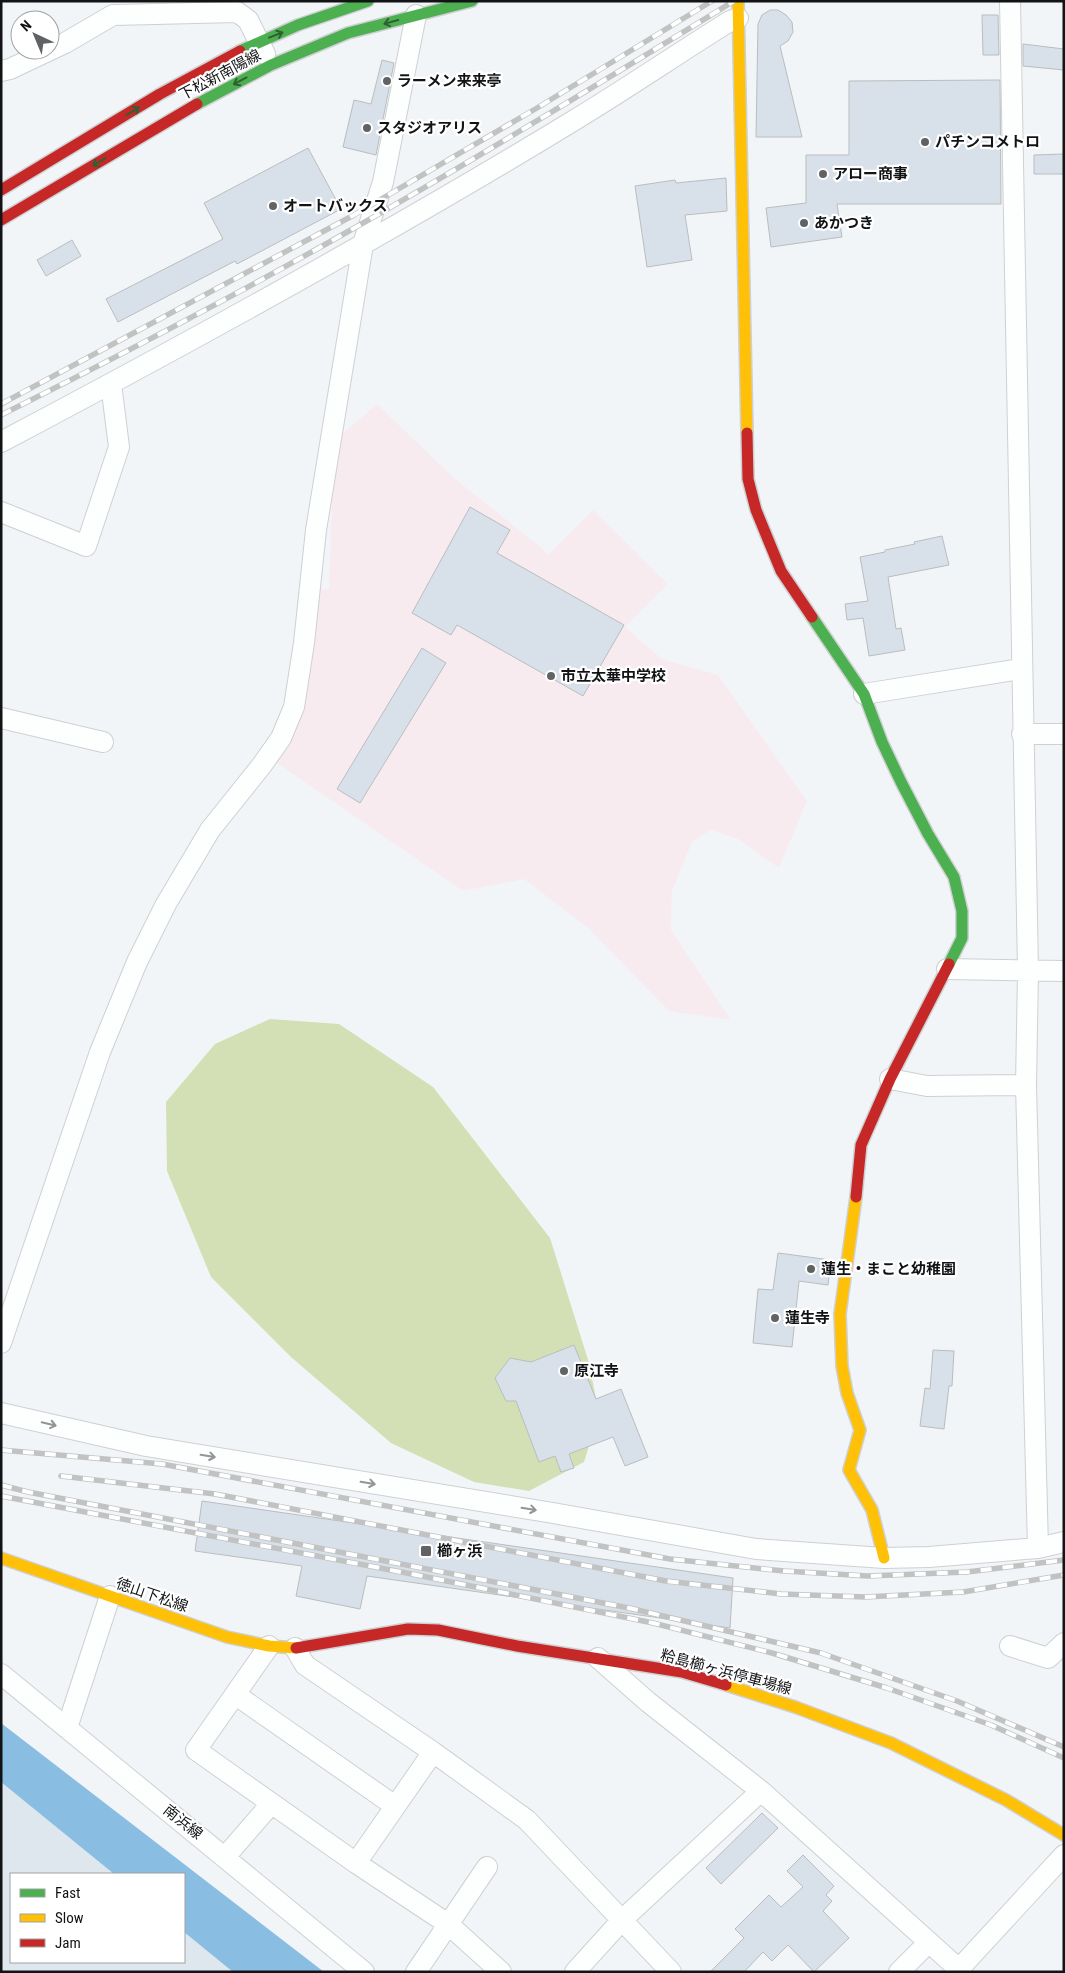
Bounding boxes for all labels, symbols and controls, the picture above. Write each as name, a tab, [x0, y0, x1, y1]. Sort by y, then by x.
north arrow	[10, 10, 60, 60]
text: N	[17, 17, 35, 34]
one-way arrow	[384, 18, 400, 27]
one-way arrow	[268, 30, 284, 39]
street label: 下松新南陽線	[176, 46, 264, 104]
place label: ラーメン来来亭	[397, 72, 501, 90]
marker: ラーメン来来亭	[381, 75, 393, 87]
one-way arrow	[233, 77, 248, 86]
one-way arrow	[126, 105, 140, 115]
place label: スタジオアリス	[377, 119, 482, 137]
marker: スタジオアリス	[361, 122, 373, 134]
place label: パチンコメトロ	[935, 133, 1040, 151]
marker: パチンコメトロ	[919, 136, 931, 148]
one-way arrow	[93, 157, 107, 167]
place label: アロー商事	[833, 165, 908, 183]
marker: アロー商事	[817, 168, 829, 180]
place label: オートバックス	[283, 197, 388, 215]
marker: オートバックス	[267, 200, 279, 212]
place label: あかつき	[814, 214, 874, 232]
marker: あかつき	[798, 217, 810, 229]
place label: 市立太華中学校	[561, 667, 666, 685]
marker: 市立太華中学校	[545, 670, 557, 682]
place label: 蓮生・まこと幼稚園	[821, 1260, 956, 1278]
marker: 蓮生・まこと幼稚園	[805, 1263, 817, 1275]
place label: 蓮生寺	[785, 1309, 830, 1327]
marker: 蓮生寺	[769, 1312, 781, 1324]
place label: 原江寺	[574, 1362, 619, 1380]
marker: 原江寺	[558, 1365, 570, 1377]
one-way arrow	[40, 1420, 56, 1429]
one-way arrow	[200, 1452, 216, 1462]
one-way arrow	[360, 1478, 376, 1488]
one-way arrow	[520, 1504, 536, 1514]
place label: 櫛ヶ浜	[437, 1542, 483, 1560]
marker: 櫛ヶ浜	[419, 1544, 433, 1558]
street label: 徳山下松線	[114, 1574, 190, 1616]
street label: 粭島櫛ヶ浜停車場線	[658, 1646, 794, 1698]
street label: 南浜線	[160, 1801, 206, 1843]
legend	[10, 1873, 185, 1963]
text: Fast	[55, 1884, 80, 1902]
text: Slow	[55, 1909, 84, 1927]
text: Jam	[55, 1934, 81, 1952]

